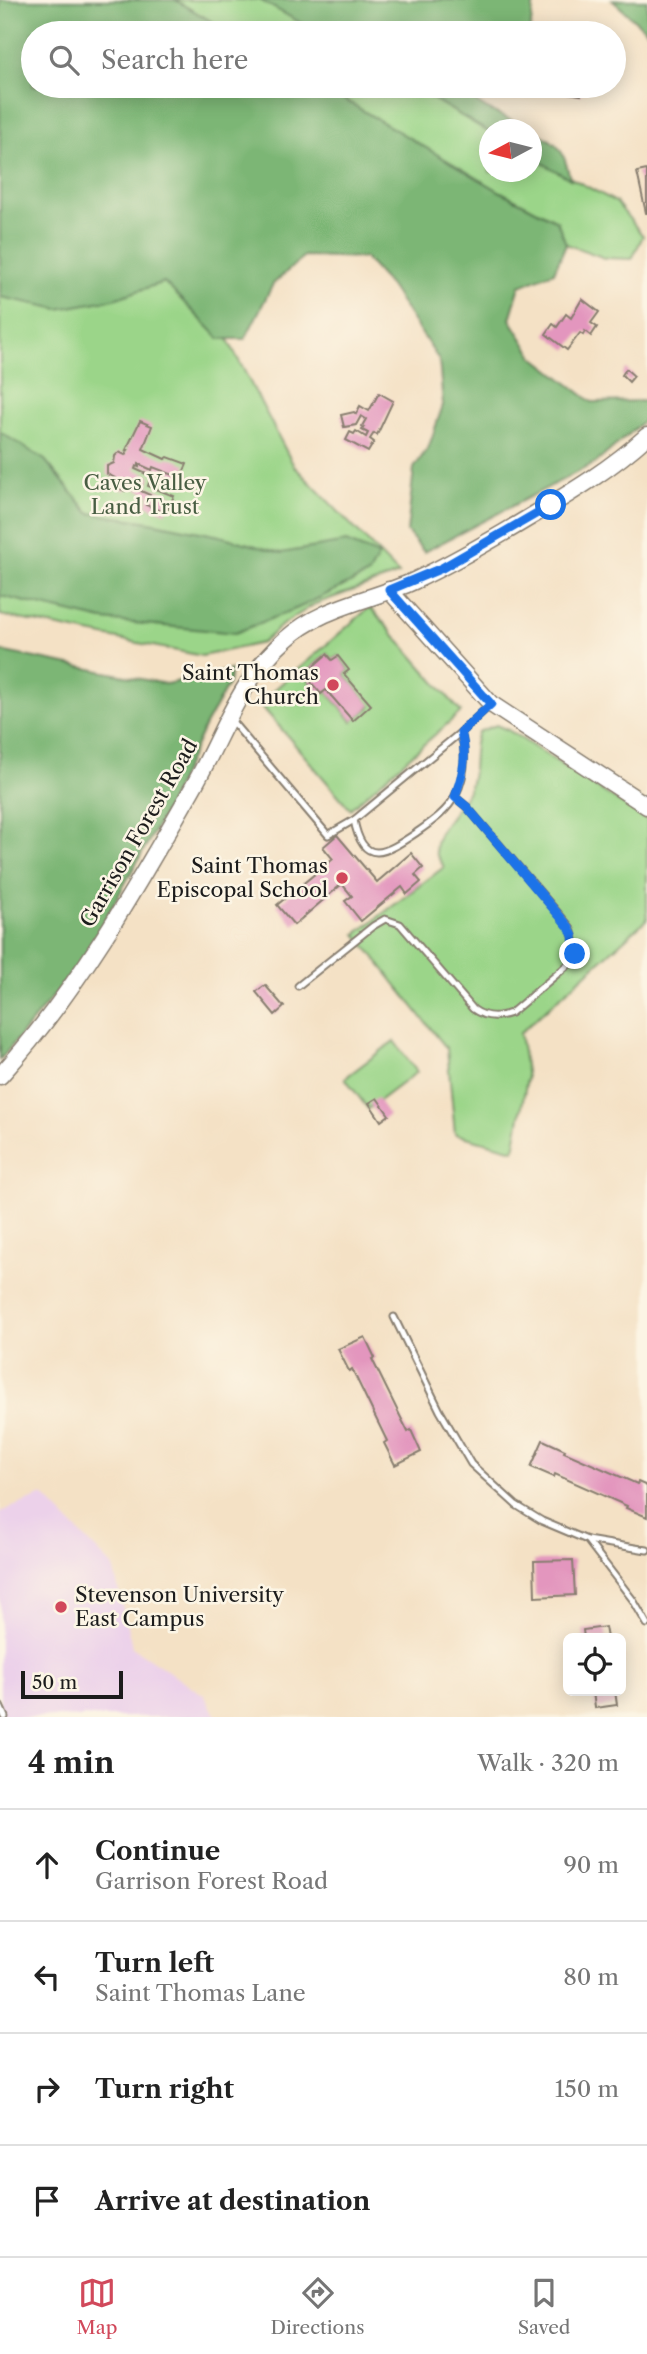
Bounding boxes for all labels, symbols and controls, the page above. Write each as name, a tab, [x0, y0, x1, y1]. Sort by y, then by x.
search box	[21, 21, 626, 98]
icon: search	[45, 41, 83, 79]
text: Search here	[101, 44, 248, 76]
north arrow	[479, 119, 542, 182]
park label: Caves Valley Land Trust	[83, 470, 207, 519]
route start	[535, 489, 566, 520]
place label: Saint Thomas Church	[182, 660, 319, 709]
marker: Saint Thomas Church	[325, 677, 341, 693]
street label: Garrison Forest Road	[75, 734, 203, 931]
place label: Saint Thomas Episcopal School	[157, 853, 328, 902]
marker: Saint Thomas Episcopal School	[334, 870, 350, 886]
route end	[559, 938, 590, 969]
place label: Stevenson University East Campus	[75, 1582, 284, 1631]
marker: Stevenson University East Campus	[53, 1599, 69, 1615]
map controls	[563, 1633, 626, 1696]
button: locate	[563, 1633, 626, 1696]
scale bar	[21, 1668, 122, 1700]
text: 50 m	[32, 1671, 77, 1694]
text: 4 min	[28, 1744, 114, 1781]
text: Walk · 320 m	[477, 1749, 619, 1777]
text: Continue	[95, 1835, 220, 1867]
icon: ahead	[28, 1846, 66, 1884]
text: 90 m	[563, 1851, 619, 1879]
text: Garrison Forest Road	[95, 1867, 328, 1895]
text: Turn left	[95, 1947, 214, 1979]
icon: left	[28, 1958, 66, 1996]
text: 80 m	[563, 1963, 619, 1991]
text: Saint Thomas Lane	[95, 1979, 306, 2007]
icon: right	[28, 2070, 66, 2108]
text: Turn right	[95, 2073, 234, 2105]
text: 150 m	[555, 2075, 619, 2103]
icon: arrive	[28, 2182, 66, 2220]
text: Arrive at destination	[95, 2185, 370, 2217]
tab: Map	[77, 2274, 117, 2339]
tab: Directions	[271, 2274, 364, 2339]
tab: Saved	[518, 2274, 570, 2339]

